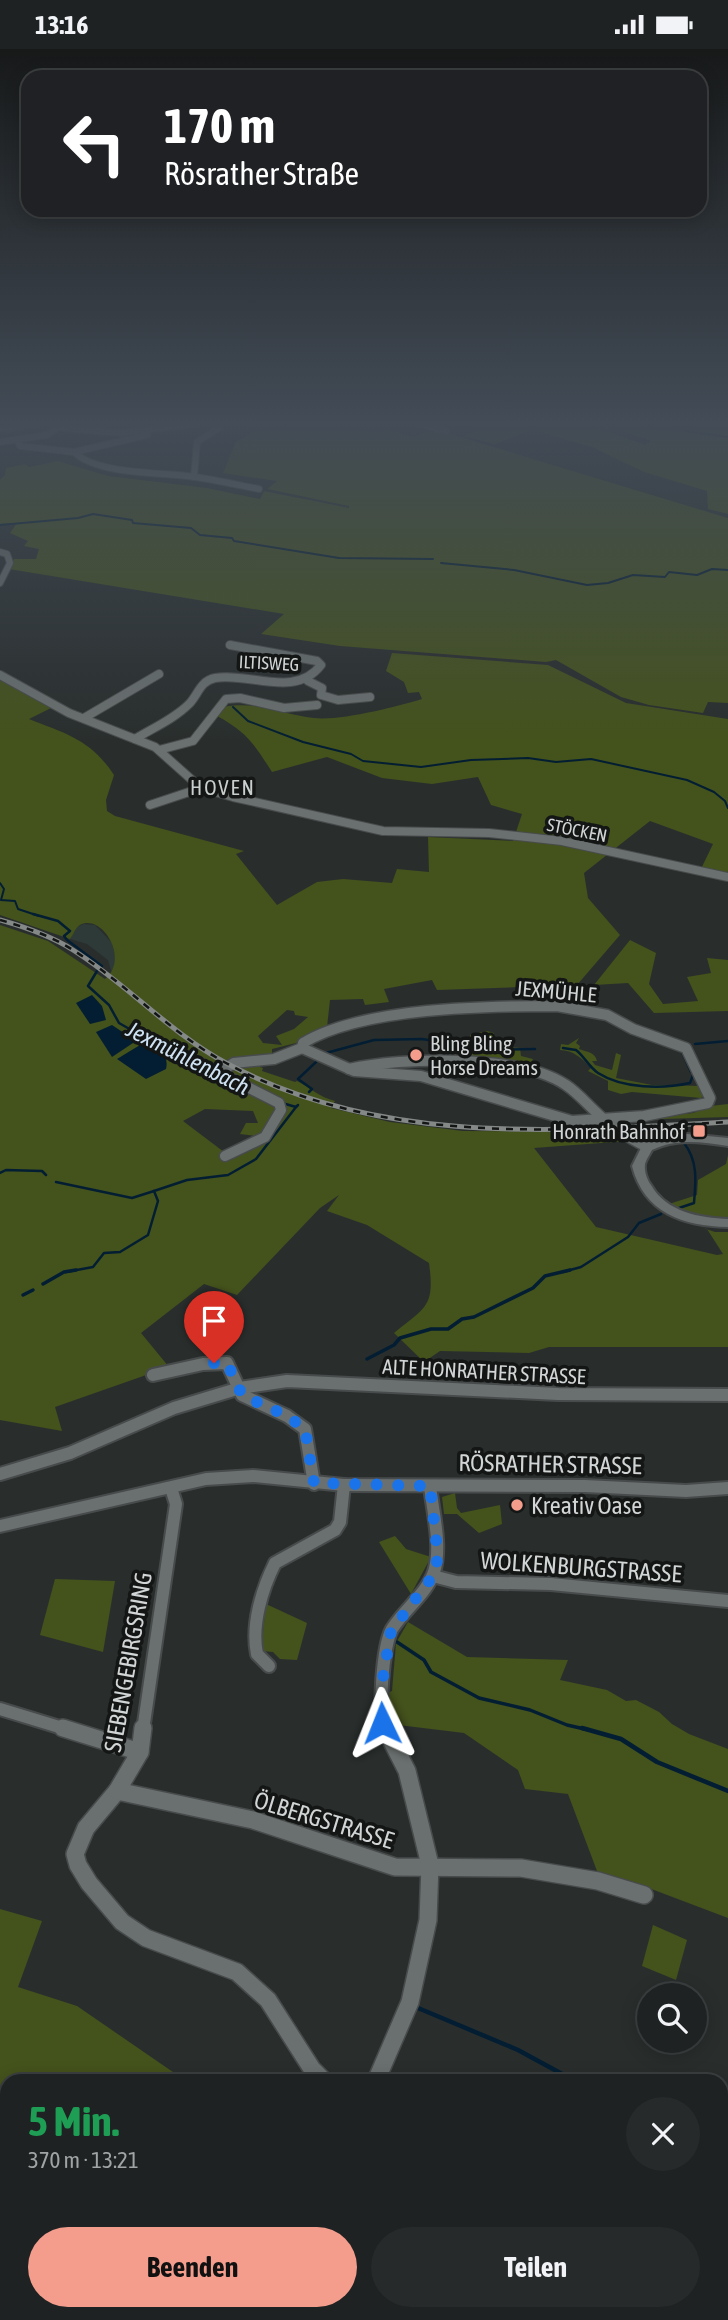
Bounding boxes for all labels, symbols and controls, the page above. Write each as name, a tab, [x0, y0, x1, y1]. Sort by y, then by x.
text: 13:16	[35, 10, 89, 40]
text: 170 m	[164, 97, 275, 153]
icon: left	[49, 98, 140, 189]
text: Rösrather Straße	[164, 155, 359, 192]
street label: ILTISWEG	[238, 651, 300, 675]
district label: HOVEN	[190, 775, 256, 799]
street label: STÖCKEN	[545, 814, 609, 846]
street label: JEXMÜHLE	[515, 976, 597, 1006]
water label: Jexmühlenbach	[121, 1015, 254, 1100]
place label: Bling Bling Horse Dreams	[430, 1031, 538, 1079]
marker: Bling Bling Horse Dreams	[408, 1047, 424, 1063]
place label: Honrath Bahnhof	[552, 1119, 685, 1143]
marker: Honrath Bahnhof	[691, 1123, 707, 1139]
pin	[184, 1291, 244, 1363]
icon: arrive	[195, 1302, 233, 1340]
street label: ALTE HONRATHER STRASSE	[382, 1354, 586, 1388]
street label: RÖSRATHER STRASSE	[458, 1449, 642, 1479]
place label: Kreativ Oase	[531, 1492, 642, 1519]
marker: Kreativ Oase	[509, 1497, 525, 1513]
street label: WOLKENBURGSTRASSE	[480, 1547, 682, 1587]
street label: SIEBENGEBIRGSRING	[99, 1570, 157, 1754]
position arrow	[345, 1686, 419, 1760]
street label: ÖLBERGSTRASSE	[251, 1786, 397, 1854]
map controls	[637, 1983, 707, 2053]
button: search	[637, 1983, 707, 2053]
text: 5 Min.	[28, 2097, 119, 2145]
button: close	[626, 2097, 700, 2171]
text: 370 m · 13:21	[28, 2147, 139, 2173]
button: Beenden	[28, 2227, 357, 2307]
button: Teilen	[371, 2227, 700, 2307]

